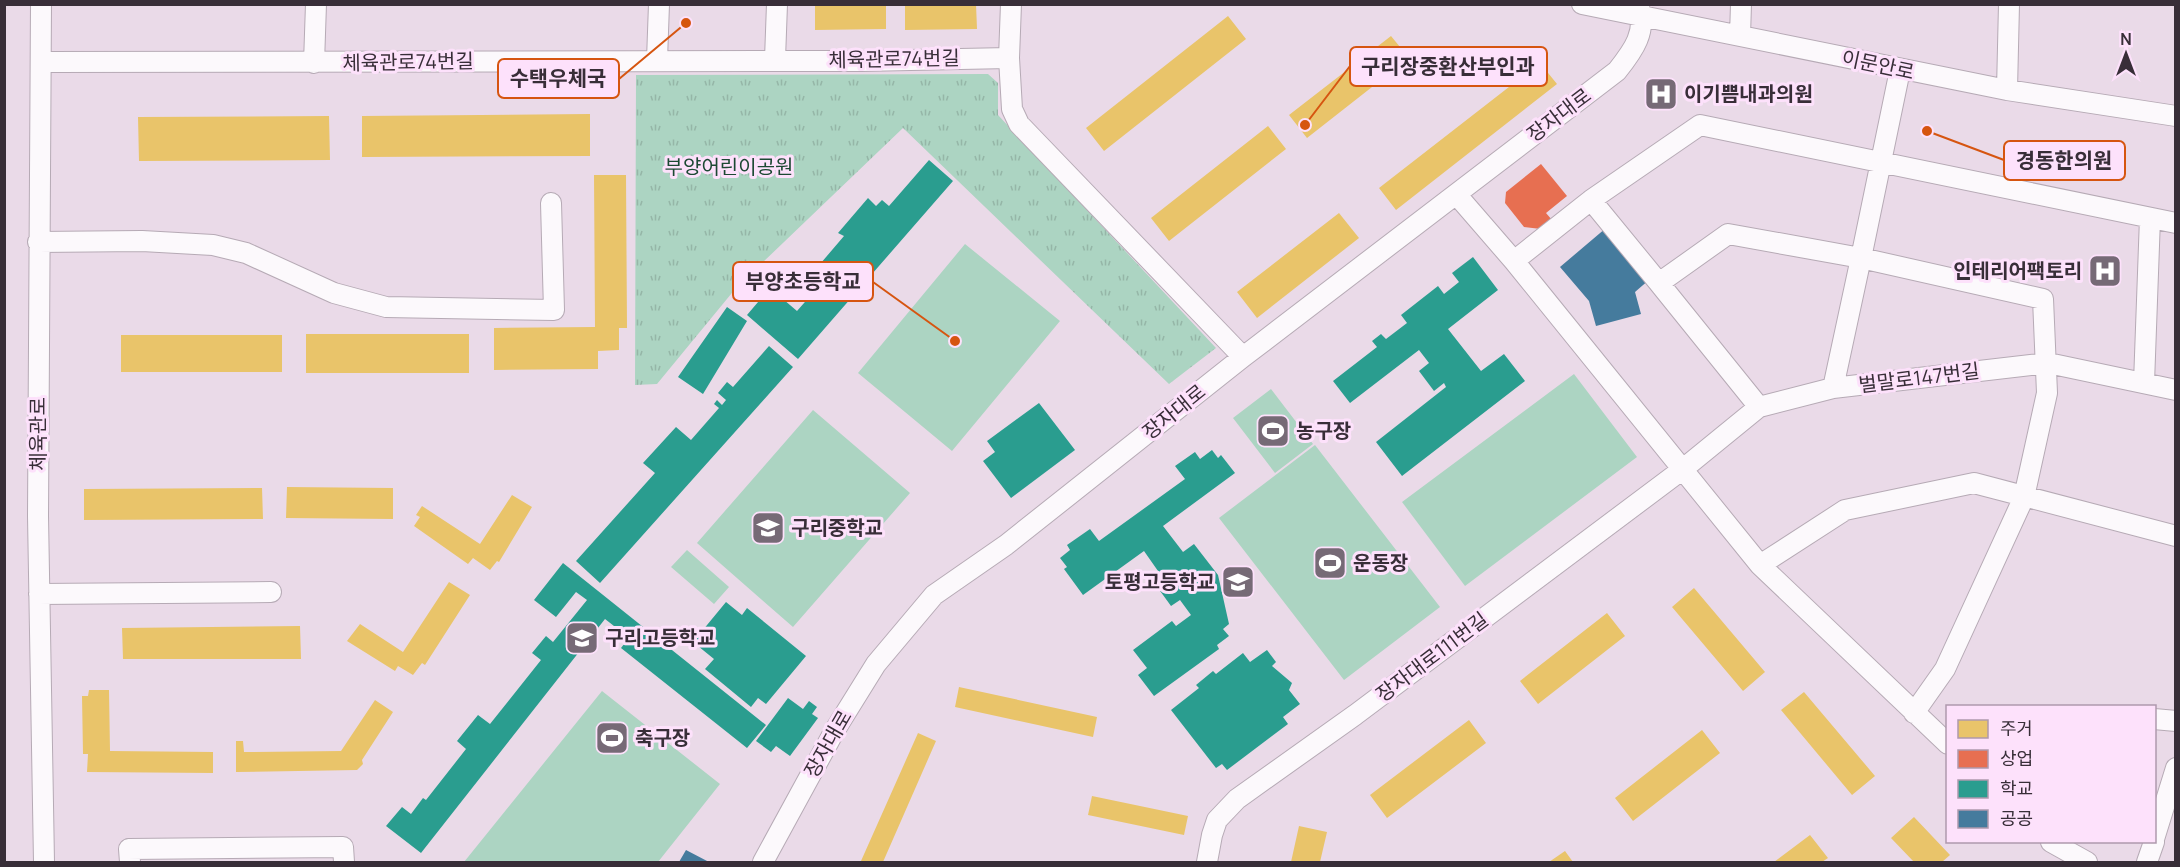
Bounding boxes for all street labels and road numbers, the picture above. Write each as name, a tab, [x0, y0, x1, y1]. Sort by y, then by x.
street label: 체육관로74번길	[828, 44, 960, 73]
street label: 이문안로	[1839, 44, 1917, 85]
street label: 체육관로74번길	[342, 47, 474, 76]
street label: 장자대로	[1521, 82, 1596, 148]
street label: 벌말로147번길	[1857, 357, 1981, 398]
street label: 장자대로	[1137, 378, 1211, 445]
street label: 체육관로	[24, 397, 51, 471]
street label: 장자대로111번길	[1370, 606, 1493, 708]
street label: 장자대로	[797, 705, 858, 782]

